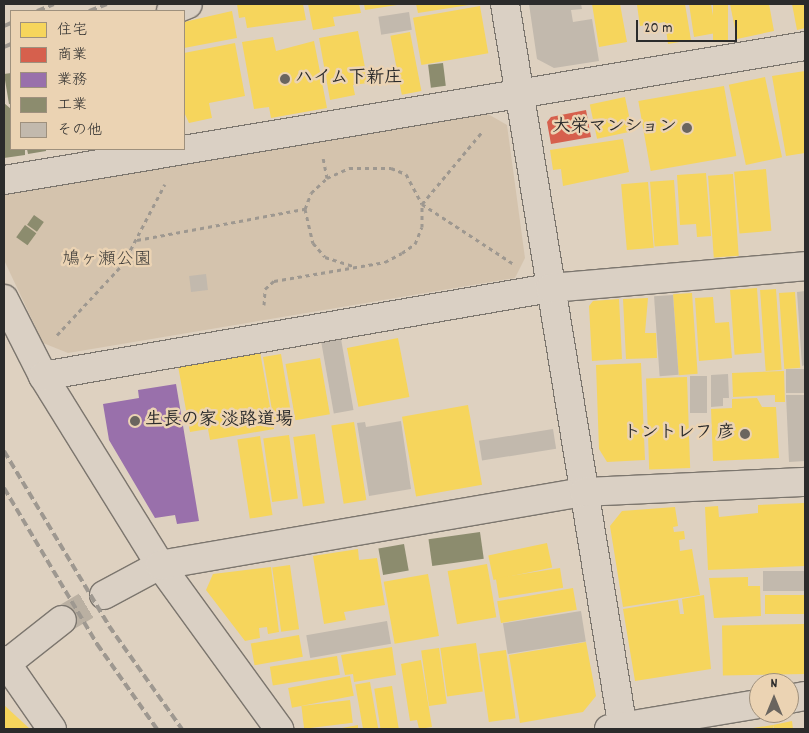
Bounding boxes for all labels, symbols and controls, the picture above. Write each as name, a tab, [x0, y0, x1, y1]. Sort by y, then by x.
legend	[10, 10, 185, 150]
scale bar	[639, 10, 740, 42]
text: 20 m	[644, 18, 672, 40]
text: 住宅	[57, 20, 87, 42]
text: 商業	[57, 45, 87, 67]
place label: ハイム下新庄	[295, 68, 403, 90]
text: 業務	[57, 70, 87, 92]
marker: ハイム下新庄	[279, 73, 291, 85]
text: 工業	[57, 95, 87, 117]
place label: 大栄マンション	[551, 117, 677, 139]
text: その他	[57, 120, 102, 142]
marker: 大栄マンション	[681, 122, 693, 134]
park label: 鳩ヶ瀬公園	[62, 250, 152, 272]
place label: 生長の家 淡路道場	[145, 410, 293, 432]
marker: 生長の家 淡路道場	[129, 415, 141, 427]
place label: トントレフ 彦	[623, 423, 735, 445]
marker: トントレフ 彦	[739, 428, 751, 440]
north arrow	[749, 673, 799, 723]
text: N	[771, 674, 777, 694]

